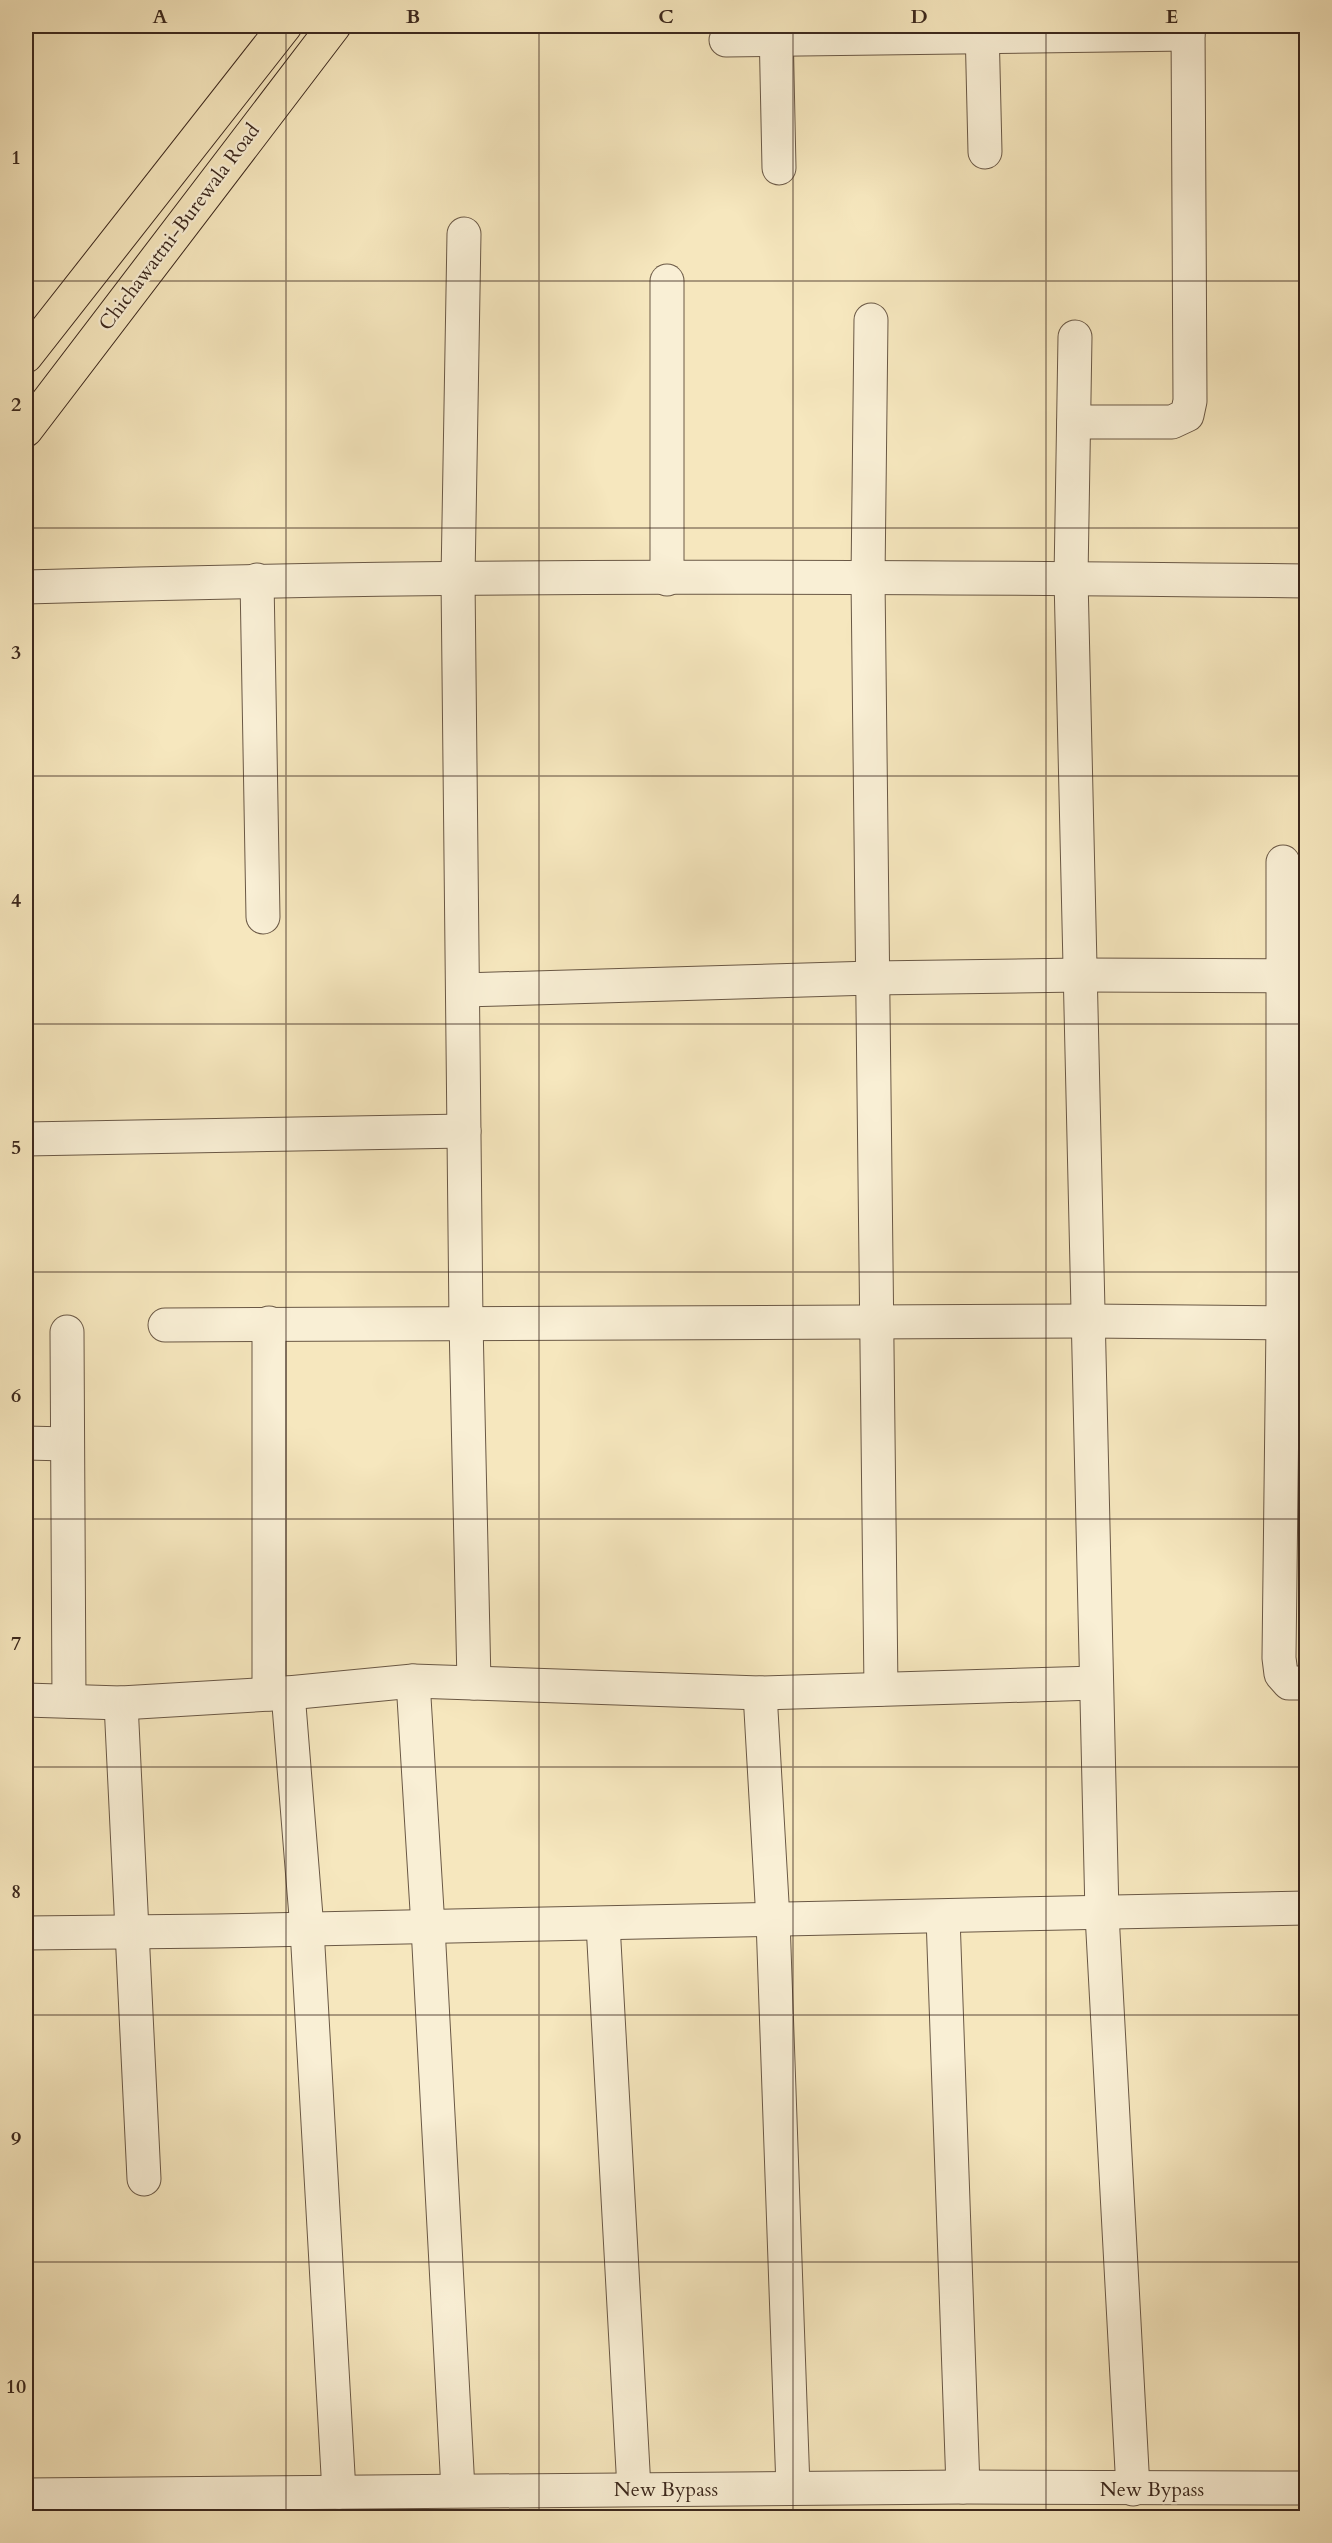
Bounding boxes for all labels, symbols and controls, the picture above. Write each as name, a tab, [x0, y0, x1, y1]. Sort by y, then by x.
text: A	[152, 3, 168, 30]
text: B	[406, 3, 420, 30]
text: C	[658, 3, 674, 30]
text: D	[910, 3, 928, 30]
text: E	[1166, 3, 1178, 30]
street label: Chichawattni-Burewala Road	[92, 118, 266, 336]
text: 1	[11, 144, 21, 171]
text: 2	[11, 391, 21, 418]
text: 3	[11, 639, 21, 666]
text: 4	[11, 887, 21, 914]
text: 5	[11, 1134, 21, 1161]
text: 6	[11, 1382, 21, 1409]
text: 7	[11, 1630, 21, 1657]
text: 8	[11, 1878, 21, 1905]
text: 9	[11, 2125, 21, 2152]
text: 10	[6, 2373, 26, 2400]
street label: New Bypass	[614, 2476, 718, 2503]
street label: New Bypass	[1100, 2476, 1204, 2503]

